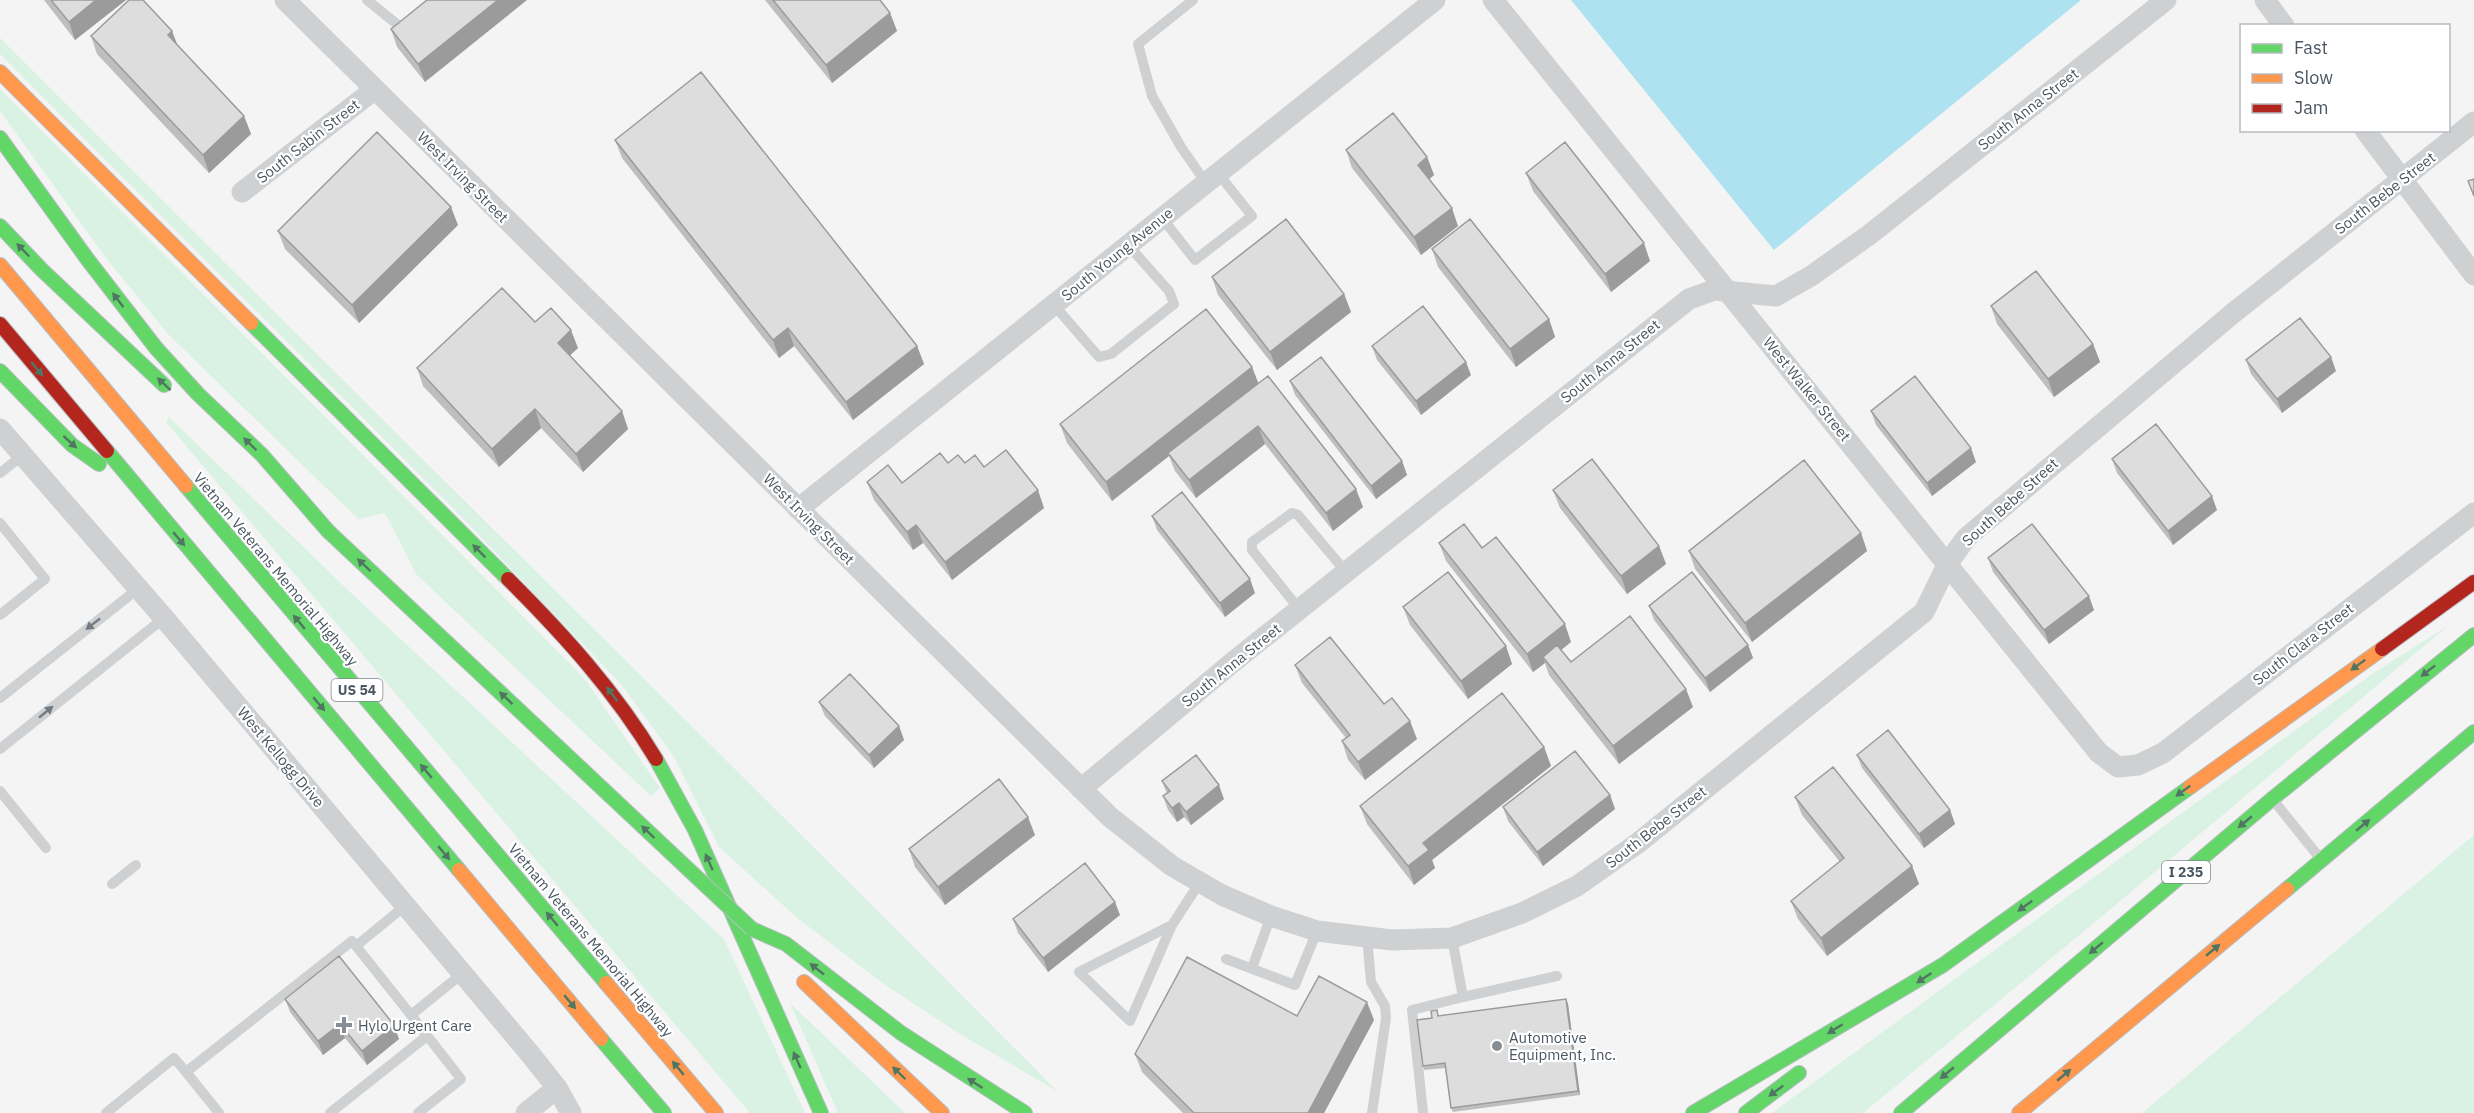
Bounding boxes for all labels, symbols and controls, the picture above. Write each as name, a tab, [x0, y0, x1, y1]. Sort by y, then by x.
legend	[2240, 24, 2450, 132]
text: Fast	[2294, 36, 2328, 59]
street label: South Anna Street	[1974, 64, 2082, 154]
text: Slow	[2294, 66, 2333, 89]
street label: South Sabin Street	[253, 95, 363, 187]
text: Jam	[2294, 96, 2329, 119]
street label: West Irving Street	[413, 127, 513, 227]
street label: South Bebe Street	[2331, 148, 2439, 238]
street label: South Young Avenue	[1057, 203, 1177, 305]
one-way arrow	[16, 242, 30, 257]
one-way arrow	[112, 292, 125, 308]
street label: South Anna Street	[1556, 315, 1664, 407]
street label: West Walker Street	[1759, 333, 1855, 445]
one-way arrow	[31, 361, 44, 377]
one-way arrow	[157, 378, 171, 392]
one-way arrow	[63, 435, 78, 449]
one-way arrow	[243, 437, 257, 451]
street label: South Bebe Street	[1958, 454, 2062, 550]
street label: Vietnam Veterans Memorial Highway	[189, 468, 363, 670]
street label: West Irving Street	[759, 469, 859, 569]
one-way arrow	[173, 531, 186, 547]
one-way arrow	[473, 545, 487, 559]
one-way arrow	[357, 558, 371, 572]
street label: South Clara Street	[2249, 599, 2357, 689]
one-way arrow	[293, 615, 306, 630]
one-way arrow	[85, 618, 100, 630]
street label: South Anna Street	[1177, 619, 1285, 711]
one-way arrow	[2351, 659, 2367, 671]
one-way arrow	[2420, 664, 2436, 677]
road number: US 54	[332, 679, 382, 701]
one-way arrow	[607, 686, 619, 701]
one-way arrow	[498, 691, 513, 705]
one-way arrow	[312, 696, 325, 711]
street label: West Kellogg Drive	[233, 703, 329, 811]
one-way arrow	[38, 706, 54, 719]
one-way arrow	[419, 763, 432, 779]
street label: South Bebe Street	[1602, 782, 1710, 872]
one-way arrow	[2176, 785, 2191, 797]
one-way arrow	[2238, 815, 2253, 828]
one-way arrow	[2355, 818, 2371, 831]
one-way arrow	[641, 825, 655, 839]
street label: Vietnam Veterans Memorial Highway	[504, 839, 678, 1041]
one-way arrow	[438, 845, 451, 861]
one-way arrow	[704, 853, 714, 871]
road number: I 235	[2162, 861, 2210, 883]
one-way arrow	[2018, 899, 2033, 911]
one-way arrow	[546, 912, 559, 927]
one-way arrow	[2088, 941, 2104, 954]
one-way arrow	[2205, 944, 2220, 957]
one-way arrow	[810, 963, 825, 975]
one-way arrow	[1916, 972, 1932, 984]
one-way arrow	[564, 994, 577, 1010]
marker: Hylo Urgent Care	[335, 1016, 353, 1034]
place label: Hylo Urgent Care	[358, 1016, 472, 1035]
one-way arrow	[1827, 1024, 1843, 1035]
place label: Automotive Equipment, Inc.	[1509, 1028, 1616, 1064]
marker: Automotive Equipment, Inc.	[1490, 1039, 1504, 1053]
one-way arrow	[792, 1050, 802, 1068]
one-way arrow	[672, 1061, 685, 1076]
one-way arrow	[893, 1066, 907, 1080]
one-way arrow	[1939, 1067, 1955, 1080]
one-way arrow	[2056, 1069, 2071, 1082]
one-way arrow	[967, 1077, 984, 1088]
one-way arrow	[1768, 1085, 1784, 1097]

